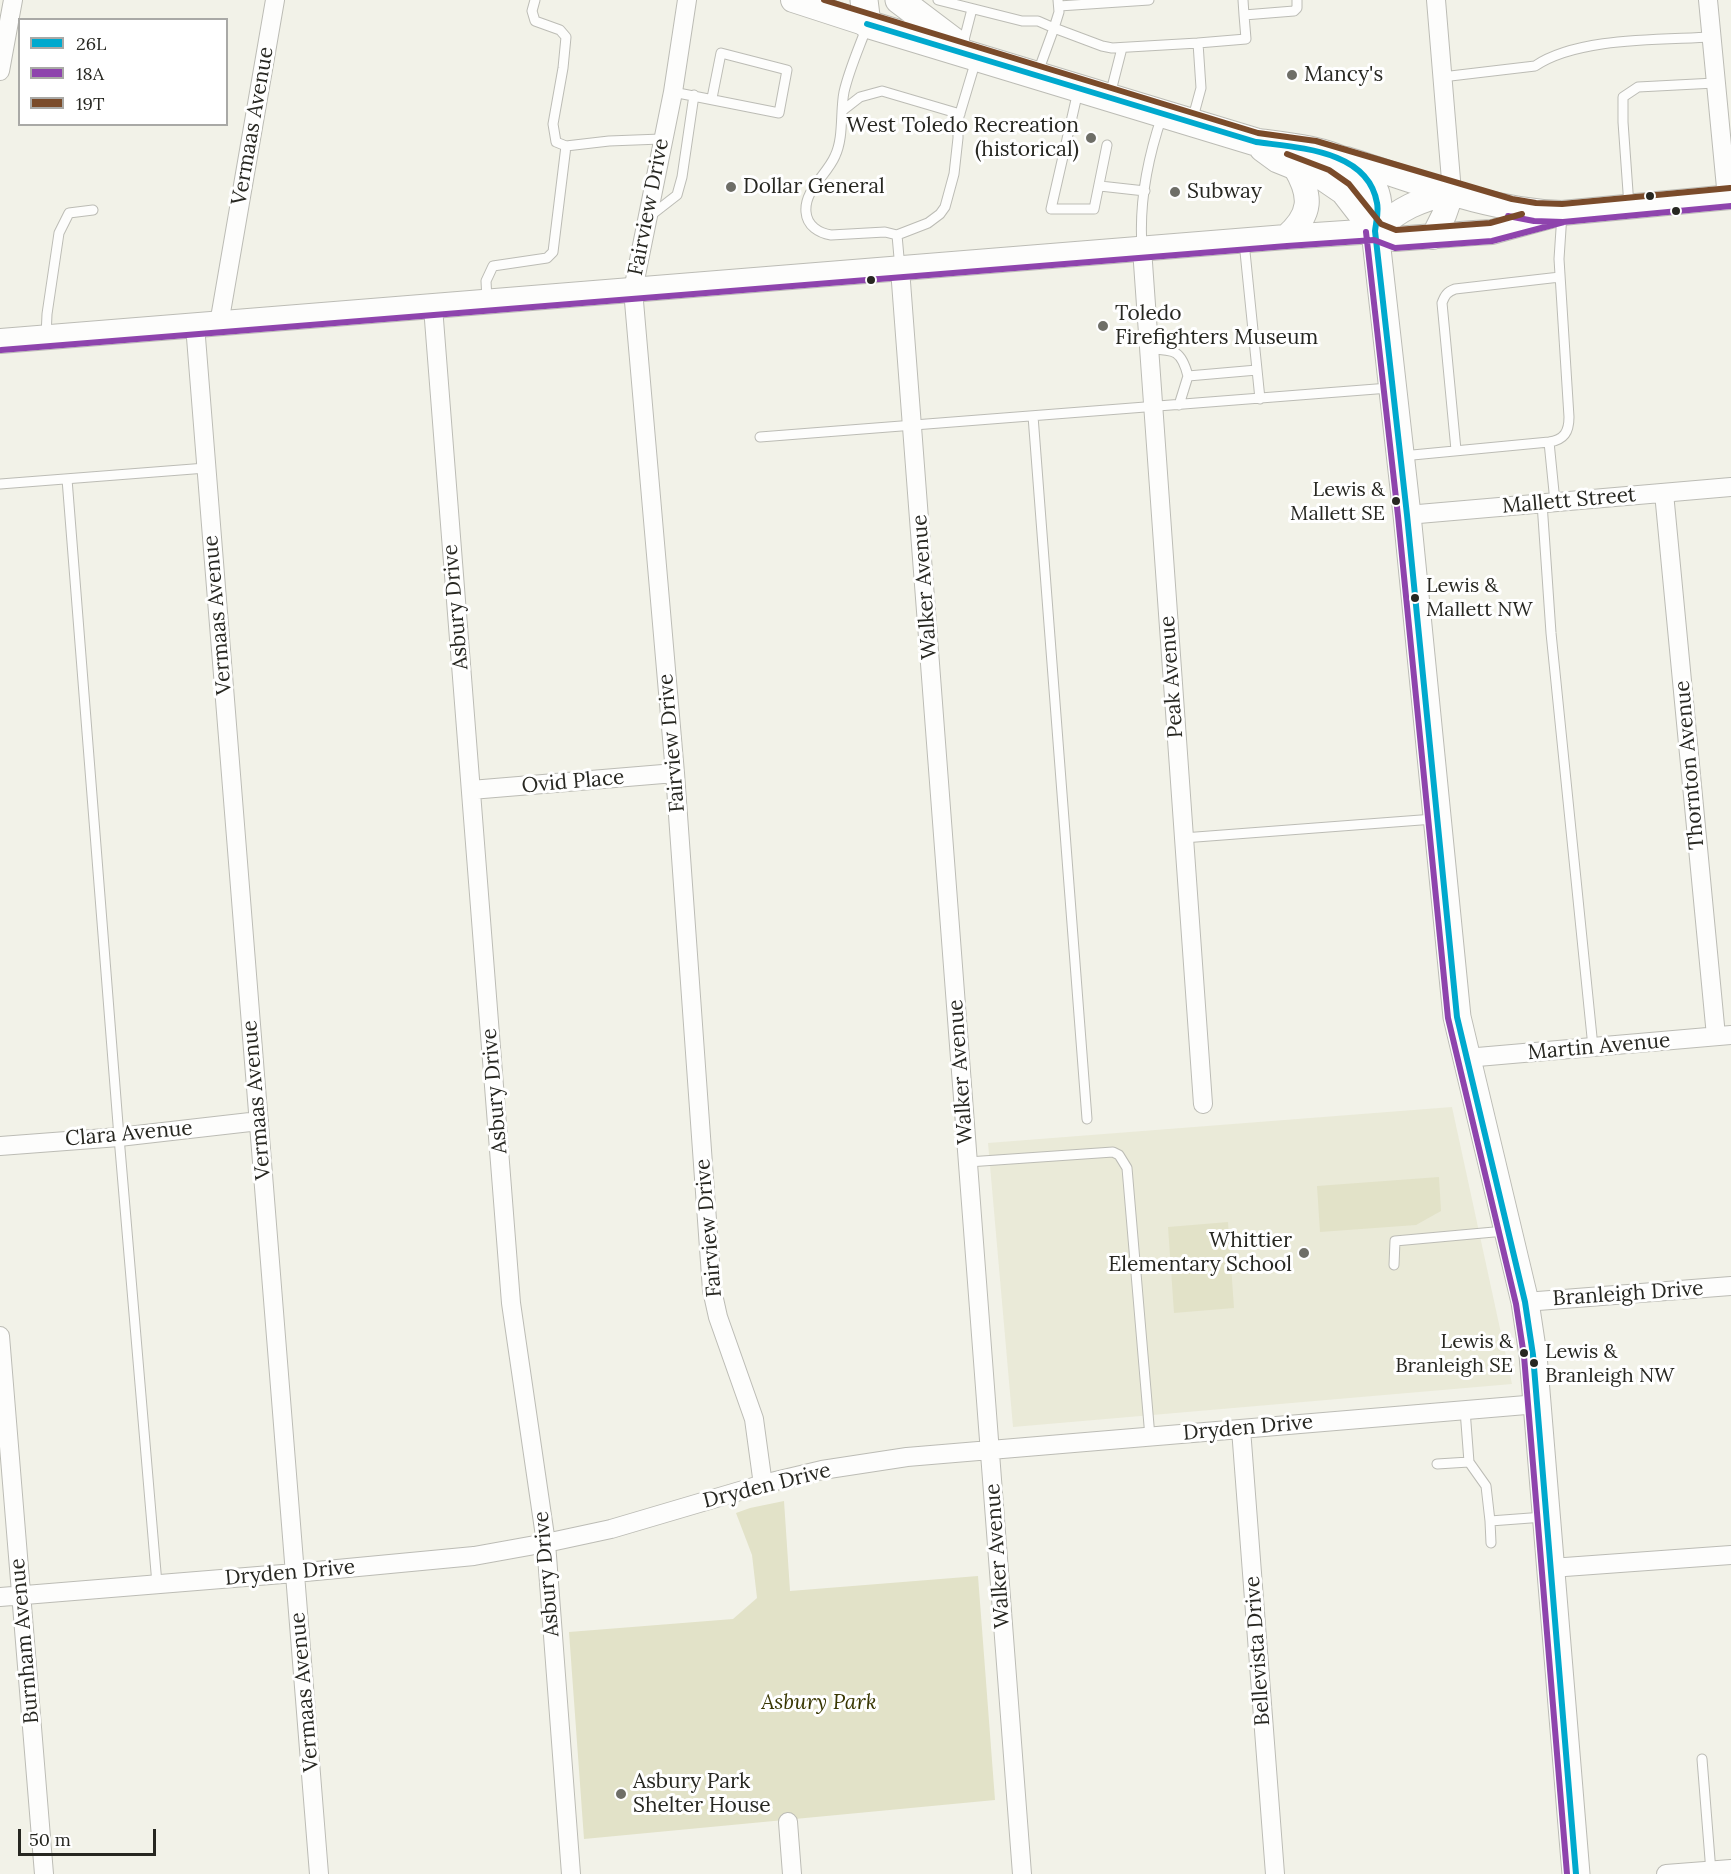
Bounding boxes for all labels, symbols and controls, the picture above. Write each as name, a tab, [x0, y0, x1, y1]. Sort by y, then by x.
legend	[18, 18, 228, 126]
text: 26L	[76, 32, 106, 55]
street label: Vermaas Avenue	[227, 45, 279, 207]
text: 18A	[76, 62, 104, 85]
place label: Mancy's	[1304, 62, 1383, 88]
marker: Mancy's	[1285, 68, 1299, 82]
text: 19T	[76, 92, 104, 115]
place label: West Toledo Recreation (historical)	[847, 113, 1079, 163]
marker: West Toledo Recreation (historical)	[1084, 131, 1098, 145]
street label: Fairview Drive	[623, 136, 675, 278]
place label: Dollar General	[743, 174, 885, 200]
place label: Subway	[1187, 179, 1262, 205]
marker: Dollar General	[724, 180, 738, 194]
marker: Subway	[1168, 185, 1182, 199]
unlabelled marker	[1644, 190, 1656, 202]
unlabelled marker	[1670, 205, 1682, 217]
unlabelled marker	[865, 274, 877, 286]
place label: Toledo Firefighters Museum	[1115, 301, 1318, 351]
marker: Toledo Firefighters Museum	[1096, 319, 1110, 333]
place label: Lewis & Mallett SE	[1290, 478, 1385, 525]
street label: Mallett Street	[1501, 483, 1637, 519]
marker: Lewis & Mallett SE	[1390, 495, 1402, 507]
street label: Walker Avenue	[907, 514, 943, 660]
street label: Vermaas Avenue	[198, 534, 238, 696]
street label: Asbury Drive	[438, 543, 474, 671]
place label: Lewis & Mallett NW	[1426, 574, 1532, 621]
marker: Lewis & Mallett NW	[1409, 592, 1421, 604]
street label: Peak Avenue	[1155, 615, 1189, 739]
street label: Fairview Drive	[653, 673, 691, 813]
street label: Thornton Avenue	[1670, 679, 1710, 851]
street label: Ovid Place	[521, 765, 625, 799]
street label: Walker Avenue	[943, 999, 979, 1145]
street label: Vermaas Avenue	[237, 1019, 277, 1181]
street label: Asbury Drive	[477, 1027, 513, 1155]
street label: Martin Avenue	[1527, 1028, 1671, 1066]
street label: Clara Avenue	[64, 1116, 194, 1152]
street label: Fairview Drive	[690, 1158, 728, 1298]
place label: Whittier Elementary School	[1108, 1228, 1292, 1278]
marker: Whittier Elementary School	[1297, 1246, 1311, 1260]
street label: Branleigh Drive	[1552, 1276, 1704, 1312]
place label: Lewis & Branleigh SE	[1395, 1330, 1513, 1377]
place label: Lewis & Branleigh NW	[1545, 1340, 1674, 1387]
marker: Lewis & Branleigh SE	[1518, 1347, 1530, 1359]
marker: Lewis & Branleigh NW	[1528, 1357, 1540, 1369]
street label: Dryden Drive	[1182, 1410, 1314, 1446]
street label: Dryden Drive	[701, 1458, 833, 1514]
street label: Walker Avenue	[980, 1483, 1016, 1629]
street label: Asbury Drive	[529, 1510, 565, 1638]
street label: Dryden Drive	[224, 1555, 356, 1591]
street label: Burnham Avenue	[5, 1557, 45, 1725]
street label: Bellevista Drive	[1240, 1575, 1276, 1727]
street label: Vermaas Avenue	[285, 1611, 325, 1773]
park label: Asbury Park	[761, 1690, 877, 1716]
place label: Asbury Park Shelter House	[633, 1769, 771, 1819]
marker: Asbury Park Shelter House	[614, 1787, 628, 1801]
scale bar	[21, 1817, 159, 1855]
text: 50 m	[29, 1828, 71, 1851]

